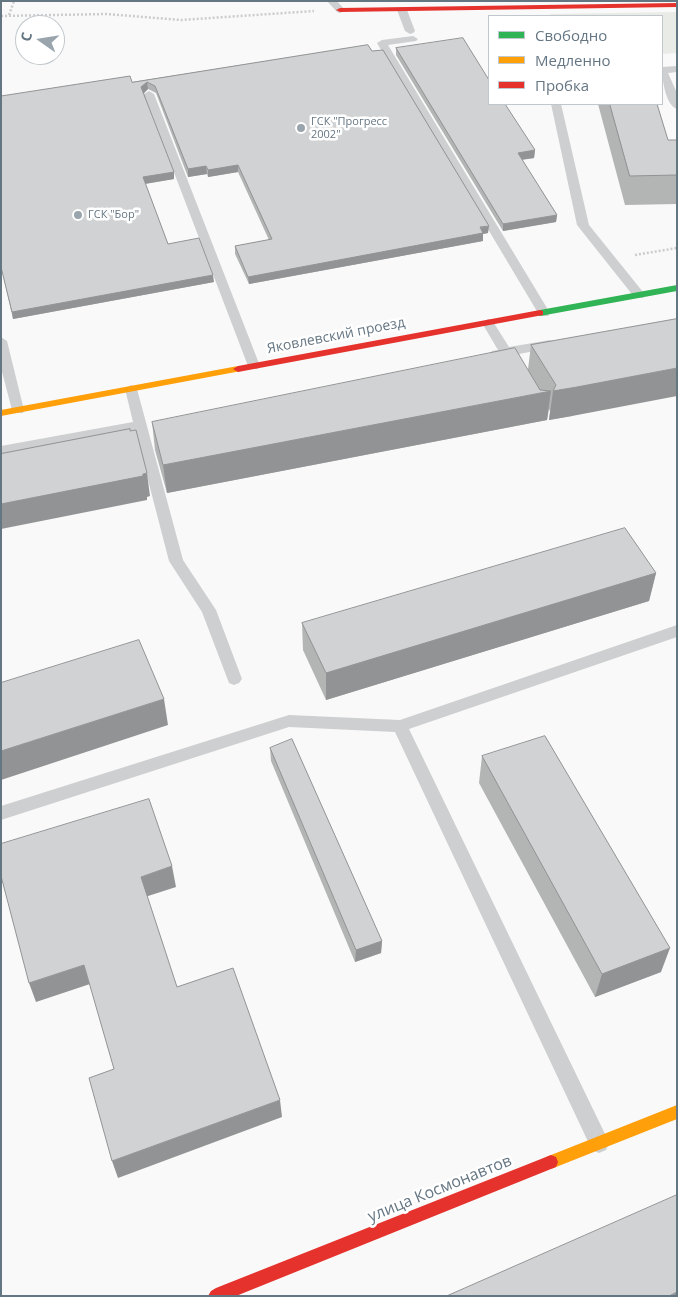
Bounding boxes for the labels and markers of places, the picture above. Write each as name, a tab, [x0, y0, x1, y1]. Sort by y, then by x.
place label: ГСК "Прогресс 2002"	[311, 115, 387, 141]
marker: ГСК "Прогресс 2002"	[295, 122, 307, 134]
place label: ГСК "Бор"	[88, 208, 139, 222]
marker: ГСК "Бор"	[72, 209, 84, 221]

